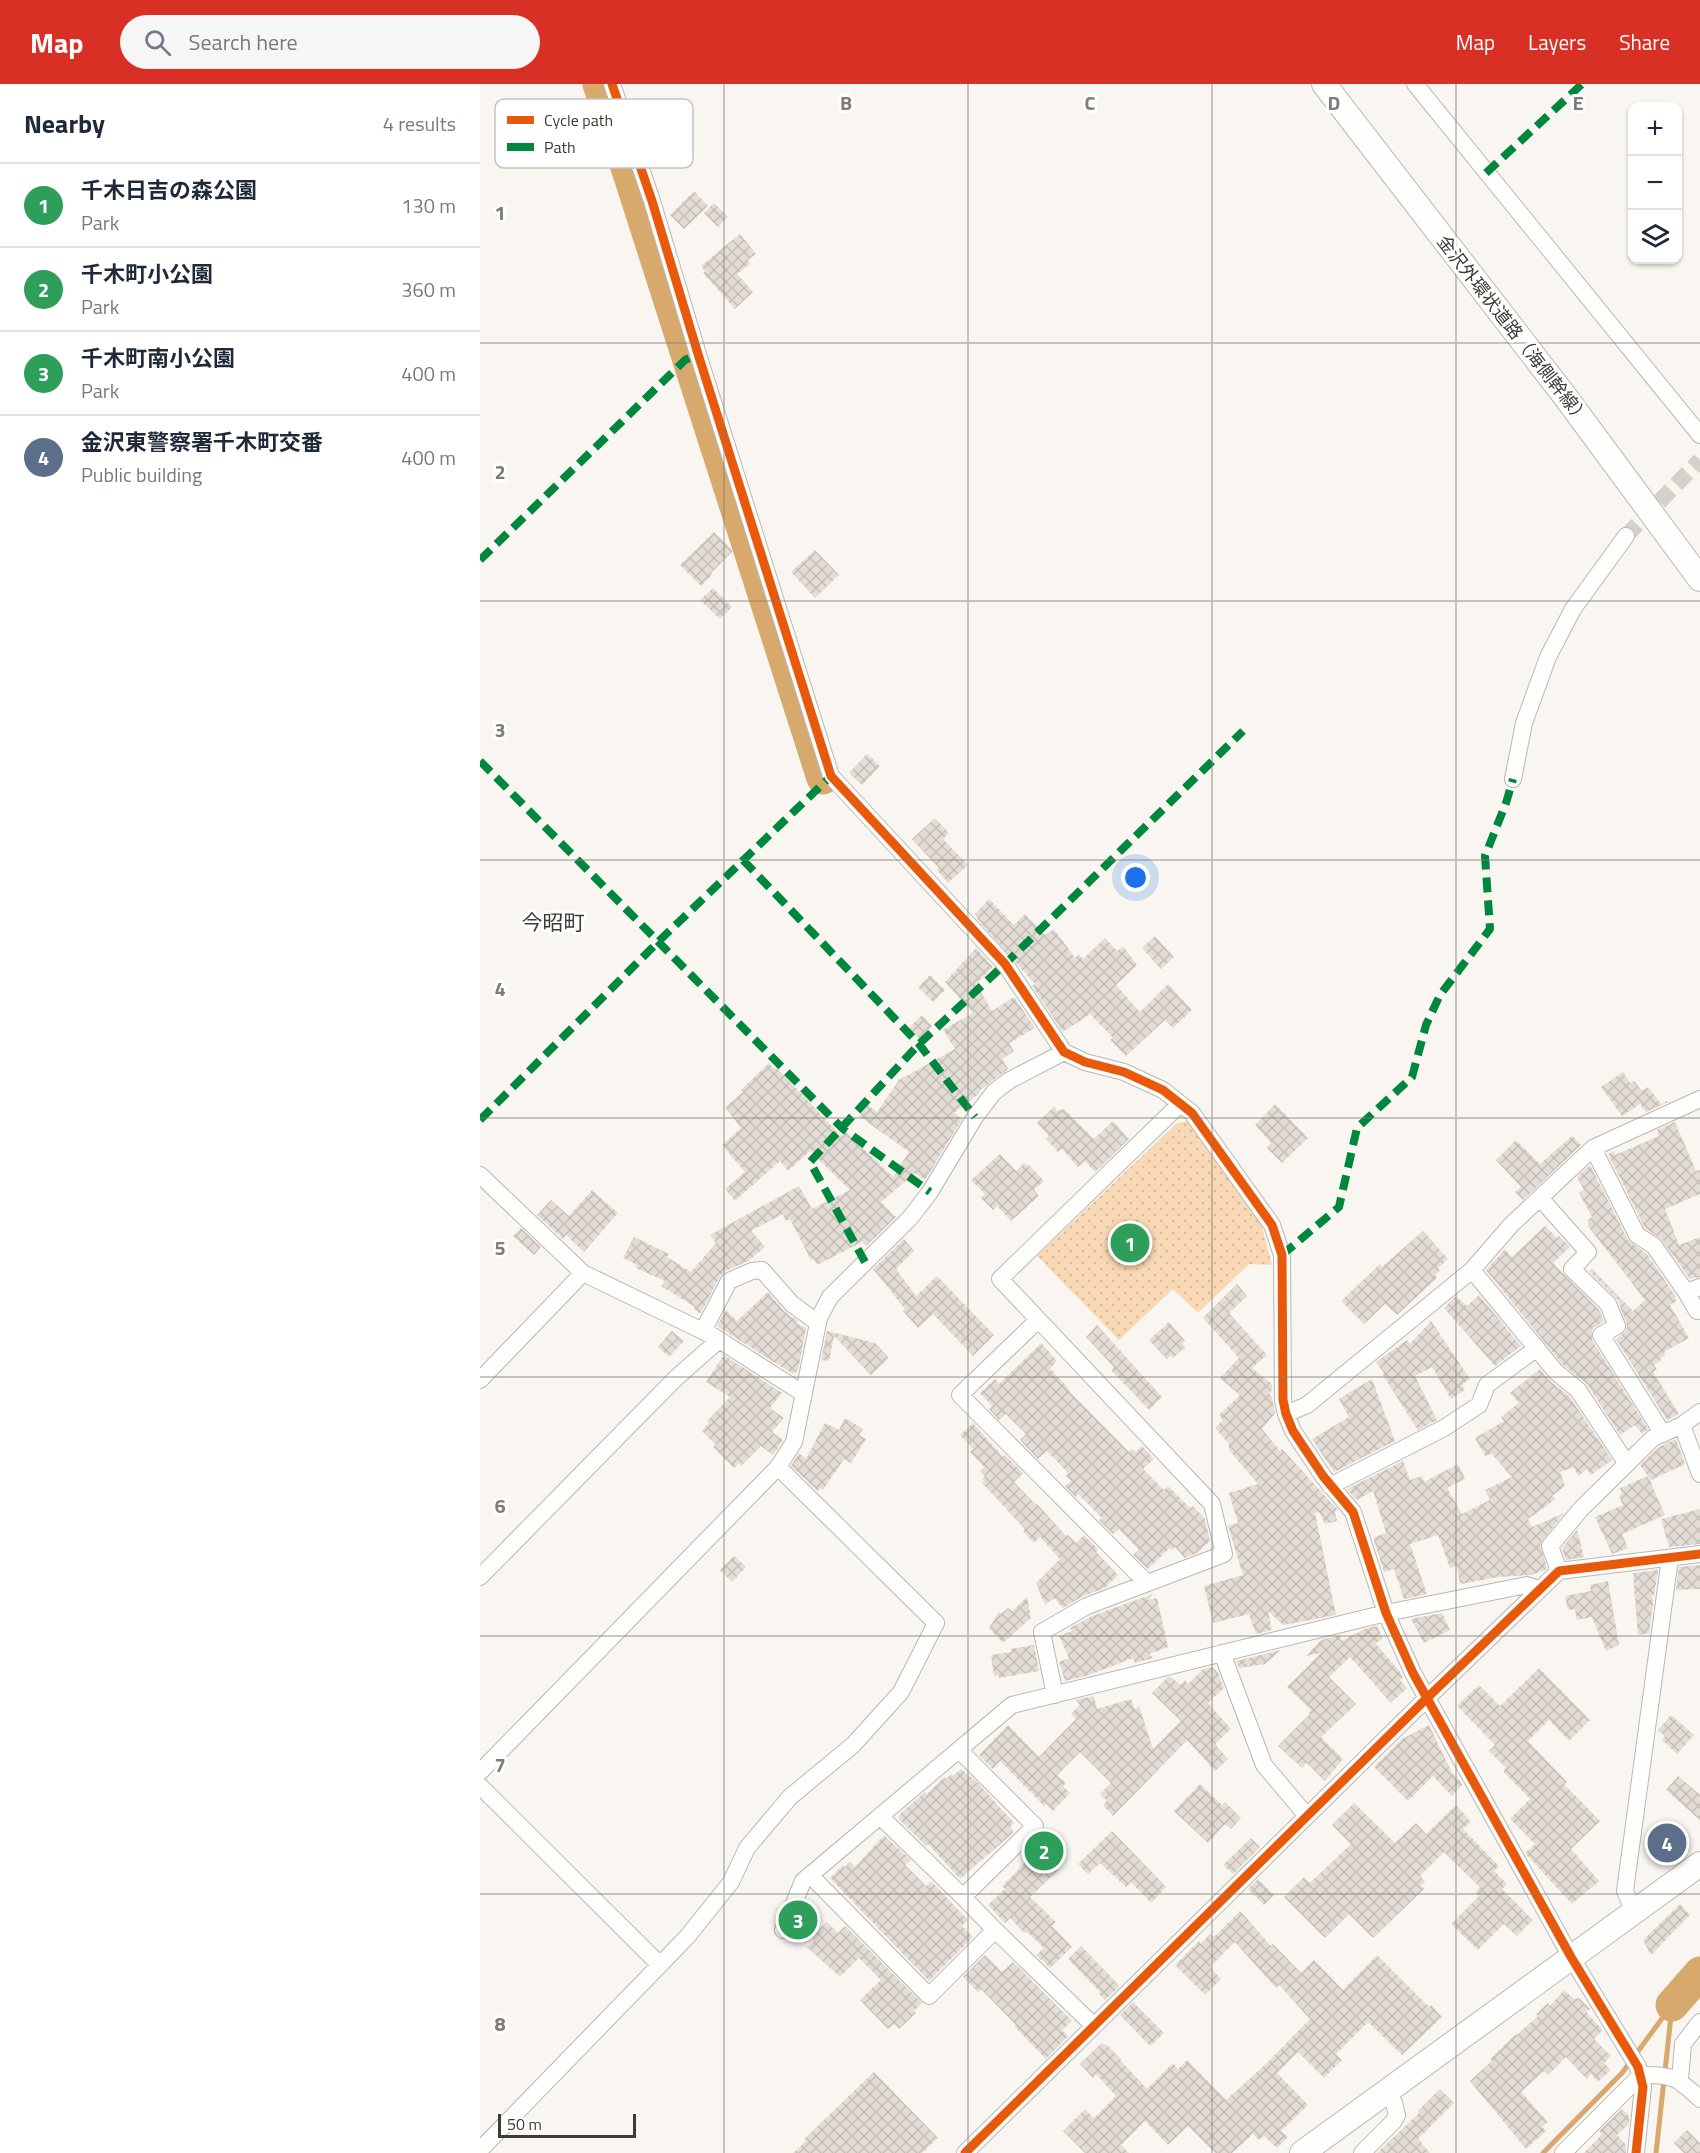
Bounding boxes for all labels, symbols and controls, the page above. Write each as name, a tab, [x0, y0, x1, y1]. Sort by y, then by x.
search box	[120, 15, 540, 69]
text: Map	[30, 21, 84, 64]
text: Search here	[189, 25, 298, 59]
icon: search	[141, 26, 174, 59]
text: Map	[1456, 26, 1495, 58]
text: Layers	[1528, 26, 1586, 58]
text: Share	[1619, 26, 1670, 58]
text: B	[840, 87, 852, 118]
text: C	[1085, 87, 1096, 118]
text: D	[1328, 87, 1340, 118]
text: E	[1572, 87, 1584, 118]
legend	[495, 99, 693, 168]
map controls	[1628, 102, 1682, 264]
button: +	[1628, 102, 1682, 156]
text: Nearby	[24, 104, 105, 143]
text: 4 results	[383, 108, 456, 139]
text: Cycle path	[544, 108, 613, 132]
text: Path	[544, 135, 576, 159]
button: −	[1628, 156, 1682, 210]
text: 千木日吉の森公園	[81, 173, 257, 207]
text: 1	[38, 190, 49, 221]
text: 130 m	[401, 190, 456, 221]
text: 1	[494, 197, 506, 228]
text: Park	[81, 207, 119, 238]
button: layers	[1628, 210, 1682, 264]
street label: 金沢外環状道路（海側幹線）	[1431, 229, 1596, 430]
text: 千木町小公園	[81, 257, 213, 291]
text: 2	[38, 274, 49, 305]
text: 360 m	[401, 274, 456, 305]
text: Park	[81, 291, 119, 322]
text: 千木町南小公園	[81, 341, 235, 375]
text: 3	[38, 358, 49, 389]
text: 400 m	[401, 358, 456, 389]
text: Park	[81, 375, 119, 406]
text: 金沢東警察署千木町交番	[81, 425, 323, 459]
text: 4	[38, 442, 49, 473]
text: 400 m	[401, 442, 456, 473]
text: 2	[494, 456, 506, 487]
text: Public building	[81, 459, 202, 490]
text: 3	[494, 714, 506, 745]
your location	[1121, 863, 1150, 892]
district label: 今昭町	[522, 906, 585, 938]
text: 4	[494, 973, 506, 1004]
pin: 1	[1110, 1220, 1150, 1266]
text: 5	[494, 1232, 506, 1263]
text: 6	[494, 1490, 506, 1521]
text: 7	[494, 1749, 506, 1780]
pin: 4	[1648, 1820, 1686, 1866]
pin: 2	[1024, 1828, 1064, 1874]
pin: 3	[778, 1898, 818, 1942]
text: 8	[494, 2008, 506, 2039]
scale bar	[498, 2111, 636, 2138]
text: 50 m	[507, 2112, 542, 2136]

